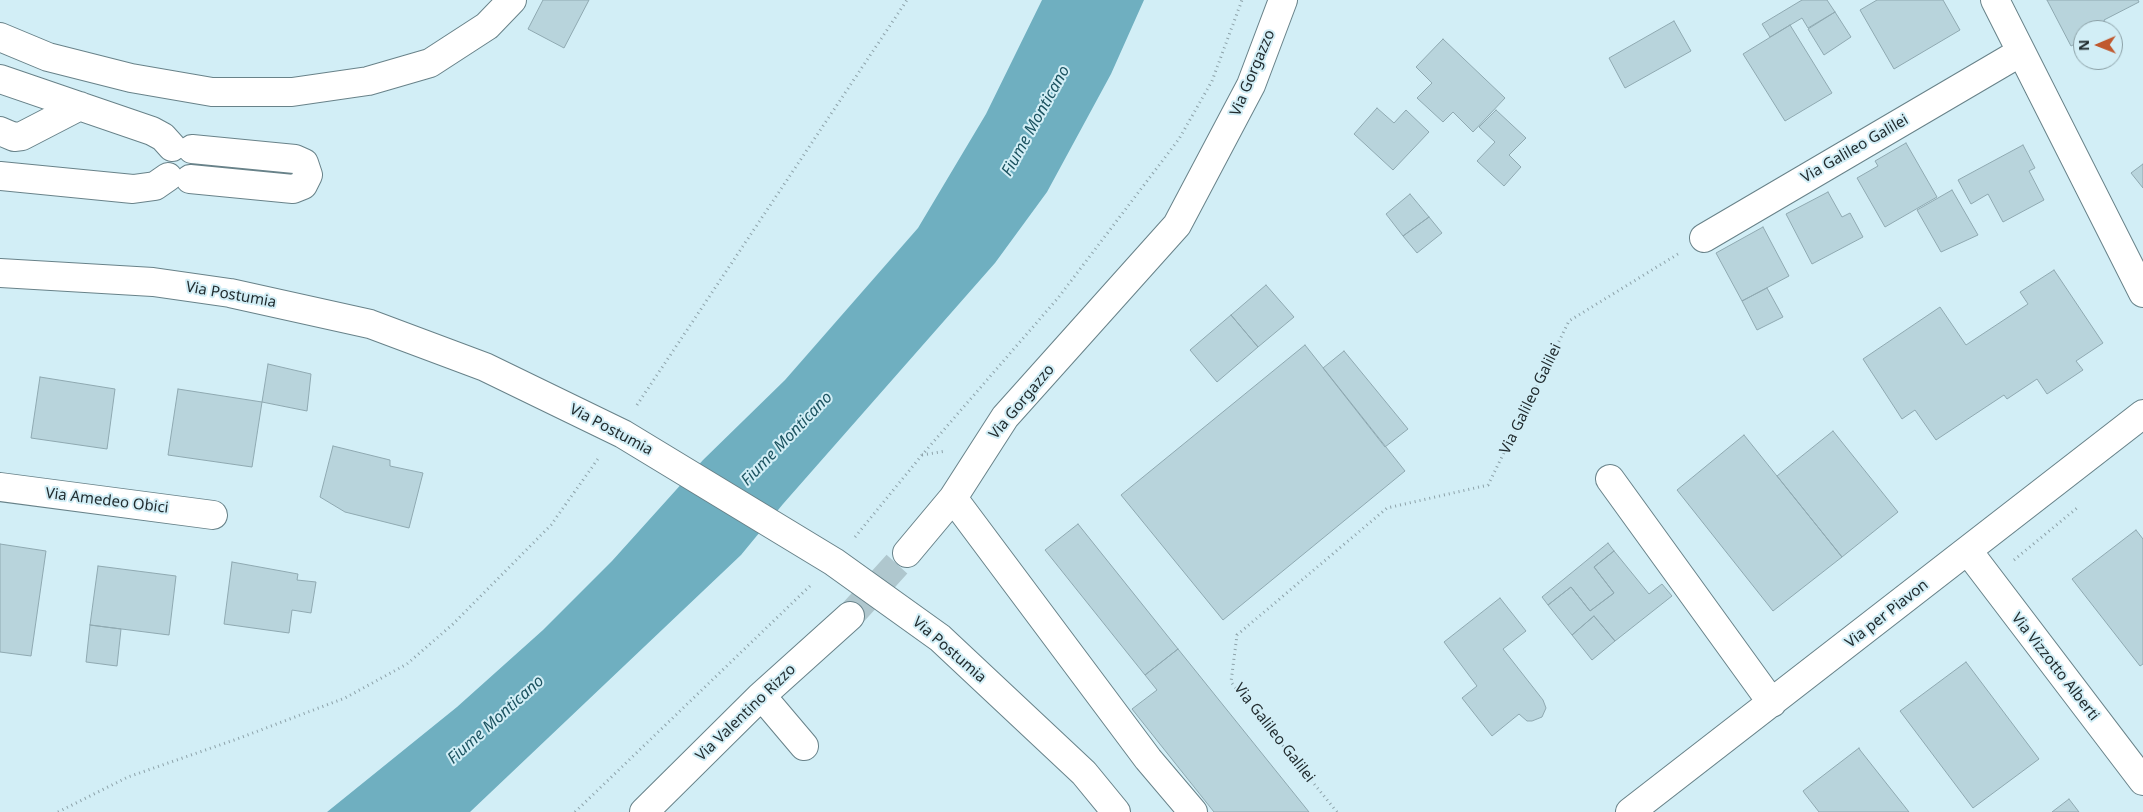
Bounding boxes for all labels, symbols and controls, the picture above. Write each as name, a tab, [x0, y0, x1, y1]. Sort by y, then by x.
north arrow	[2073, 20, 2123, 70]
street label: Via Gorgazzo	[1227, 27, 1279, 119]
text: N	[2074, 39, 2093, 51]
water label: Fiume Monticano	[998, 63, 1074, 179]
street label: Via Galileo Galilei	[1798, 111, 1912, 187]
street label: Via Postumia	[184, 278, 278, 312]
street label: Via Galileo Galilei	[1496, 341, 1566, 457]
street label: Via Gorgazzo	[986, 361, 1058, 443]
water label: Fiume Monticano	[737, 388, 837, 490]
street label: Via Postumia	[566, 401, 656, 459]
street label: Via Amedeo Obici	[44, 485, 170, 517]
street label: Via per Piavon	[1842, 576, 1932, 652]
street label: Via Vizzotto Alberti	[2007, 610, 2103, 724]
street label: Via Postumia	[909, 613, 989, 687]
street label: Via Valentino Rizzo	[692, 661, 800, 765]
water label: Fiume Monticano	[444, 672, 548, 768]
street label: Via Galileo Galilei	[1230, 680, 1318, 786]

